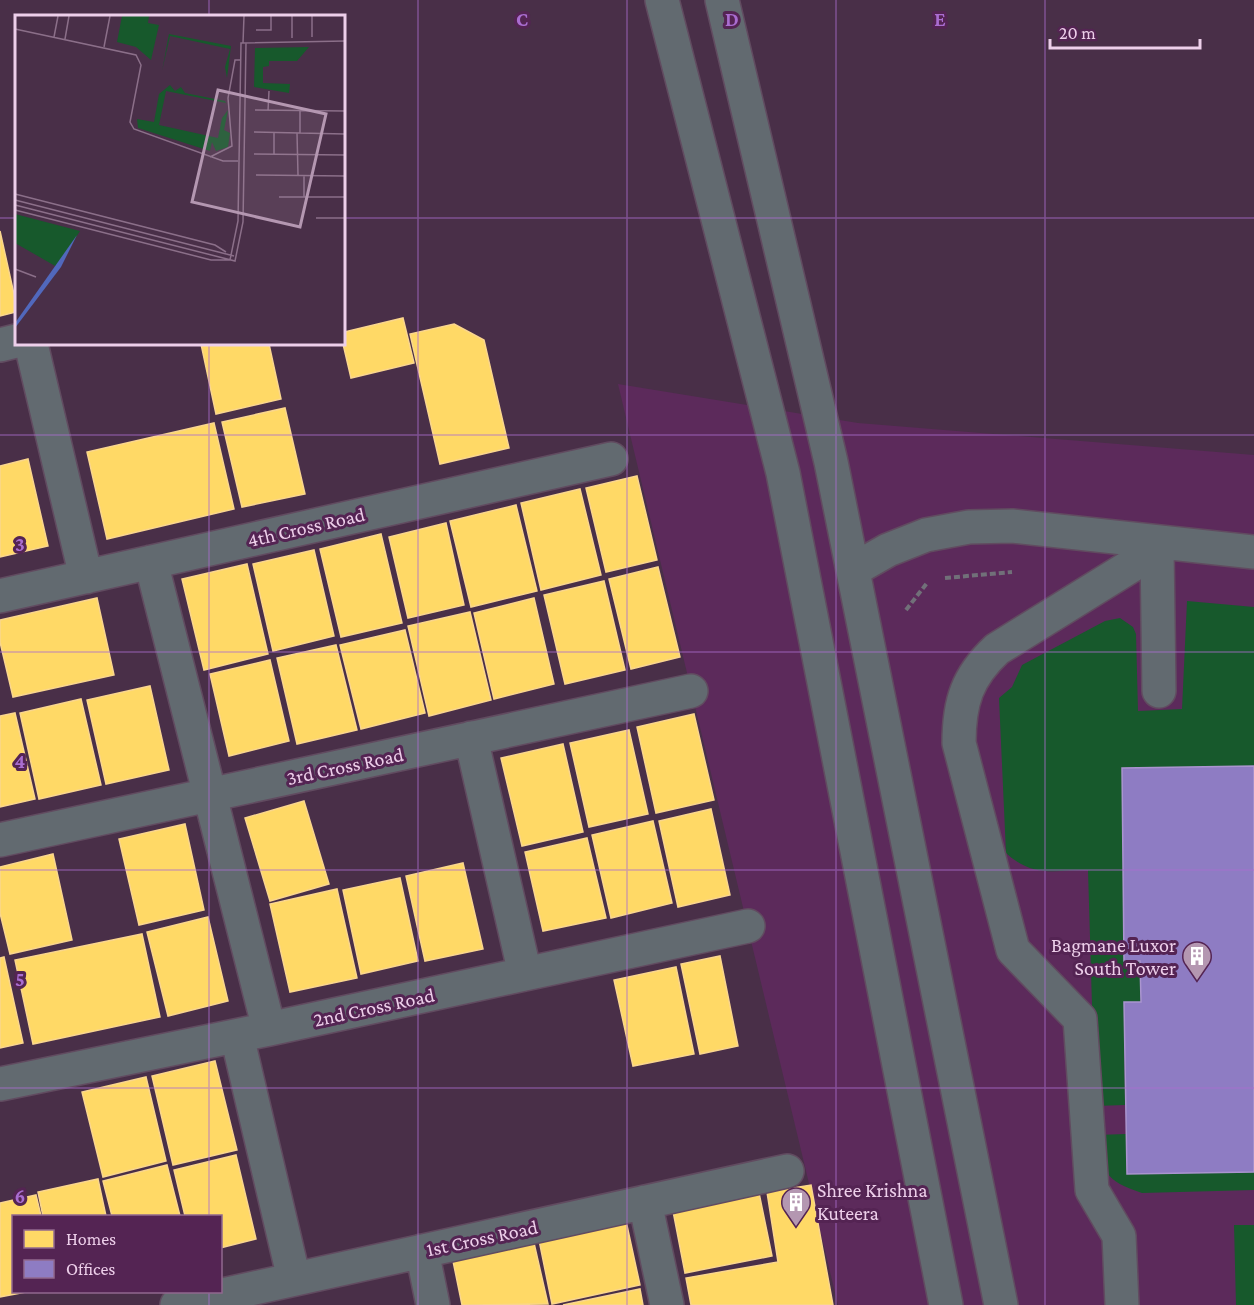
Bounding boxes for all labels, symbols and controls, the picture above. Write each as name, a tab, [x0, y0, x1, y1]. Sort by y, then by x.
text: C	[516, 8, 528, 30]
text: D	[725, 8, 739, 30]
text: E	[934, 8, 946, 30]
scale bar	[1050, 12, 1200, 50]
inset map	[15, 15, 345, 345]
text: 20 m	[1059, 23, 1096, 43]
street label: 4th Cross Road	[245, 503, 367, 551]
text: 3	[15, 533, 25, 555]
street label: 3rd Cross Road	[285, 743, 406, 789]
text: 4	[15, 750, 26, 772]
place label: Bagmane Luxor South Tower	[1051, 934, 1176, 979]
building icon: Bagmane Luxor South Tower	[1181, 940, 1213, 982]
text: 5	[15, 968, 25, 990]
street label: 2nd Cross Road	[312, 983, 437, 1031]
place label: Shree Krishna Kuteera	[817, 1179, 928, 1224]
text: 6	[15, 1185, 25, 1207]
building icon: Shree Krishna Kuteera	[780, 1186, 812, 1228]
legend	[12, 1215, 222, 1293]
street label: 1st Cross Road	[424, 1215, 540, 1261]
text: Homes	[66, 1229, 116, 1249]
text: Offices	[66, 1259, 115, 1279]

